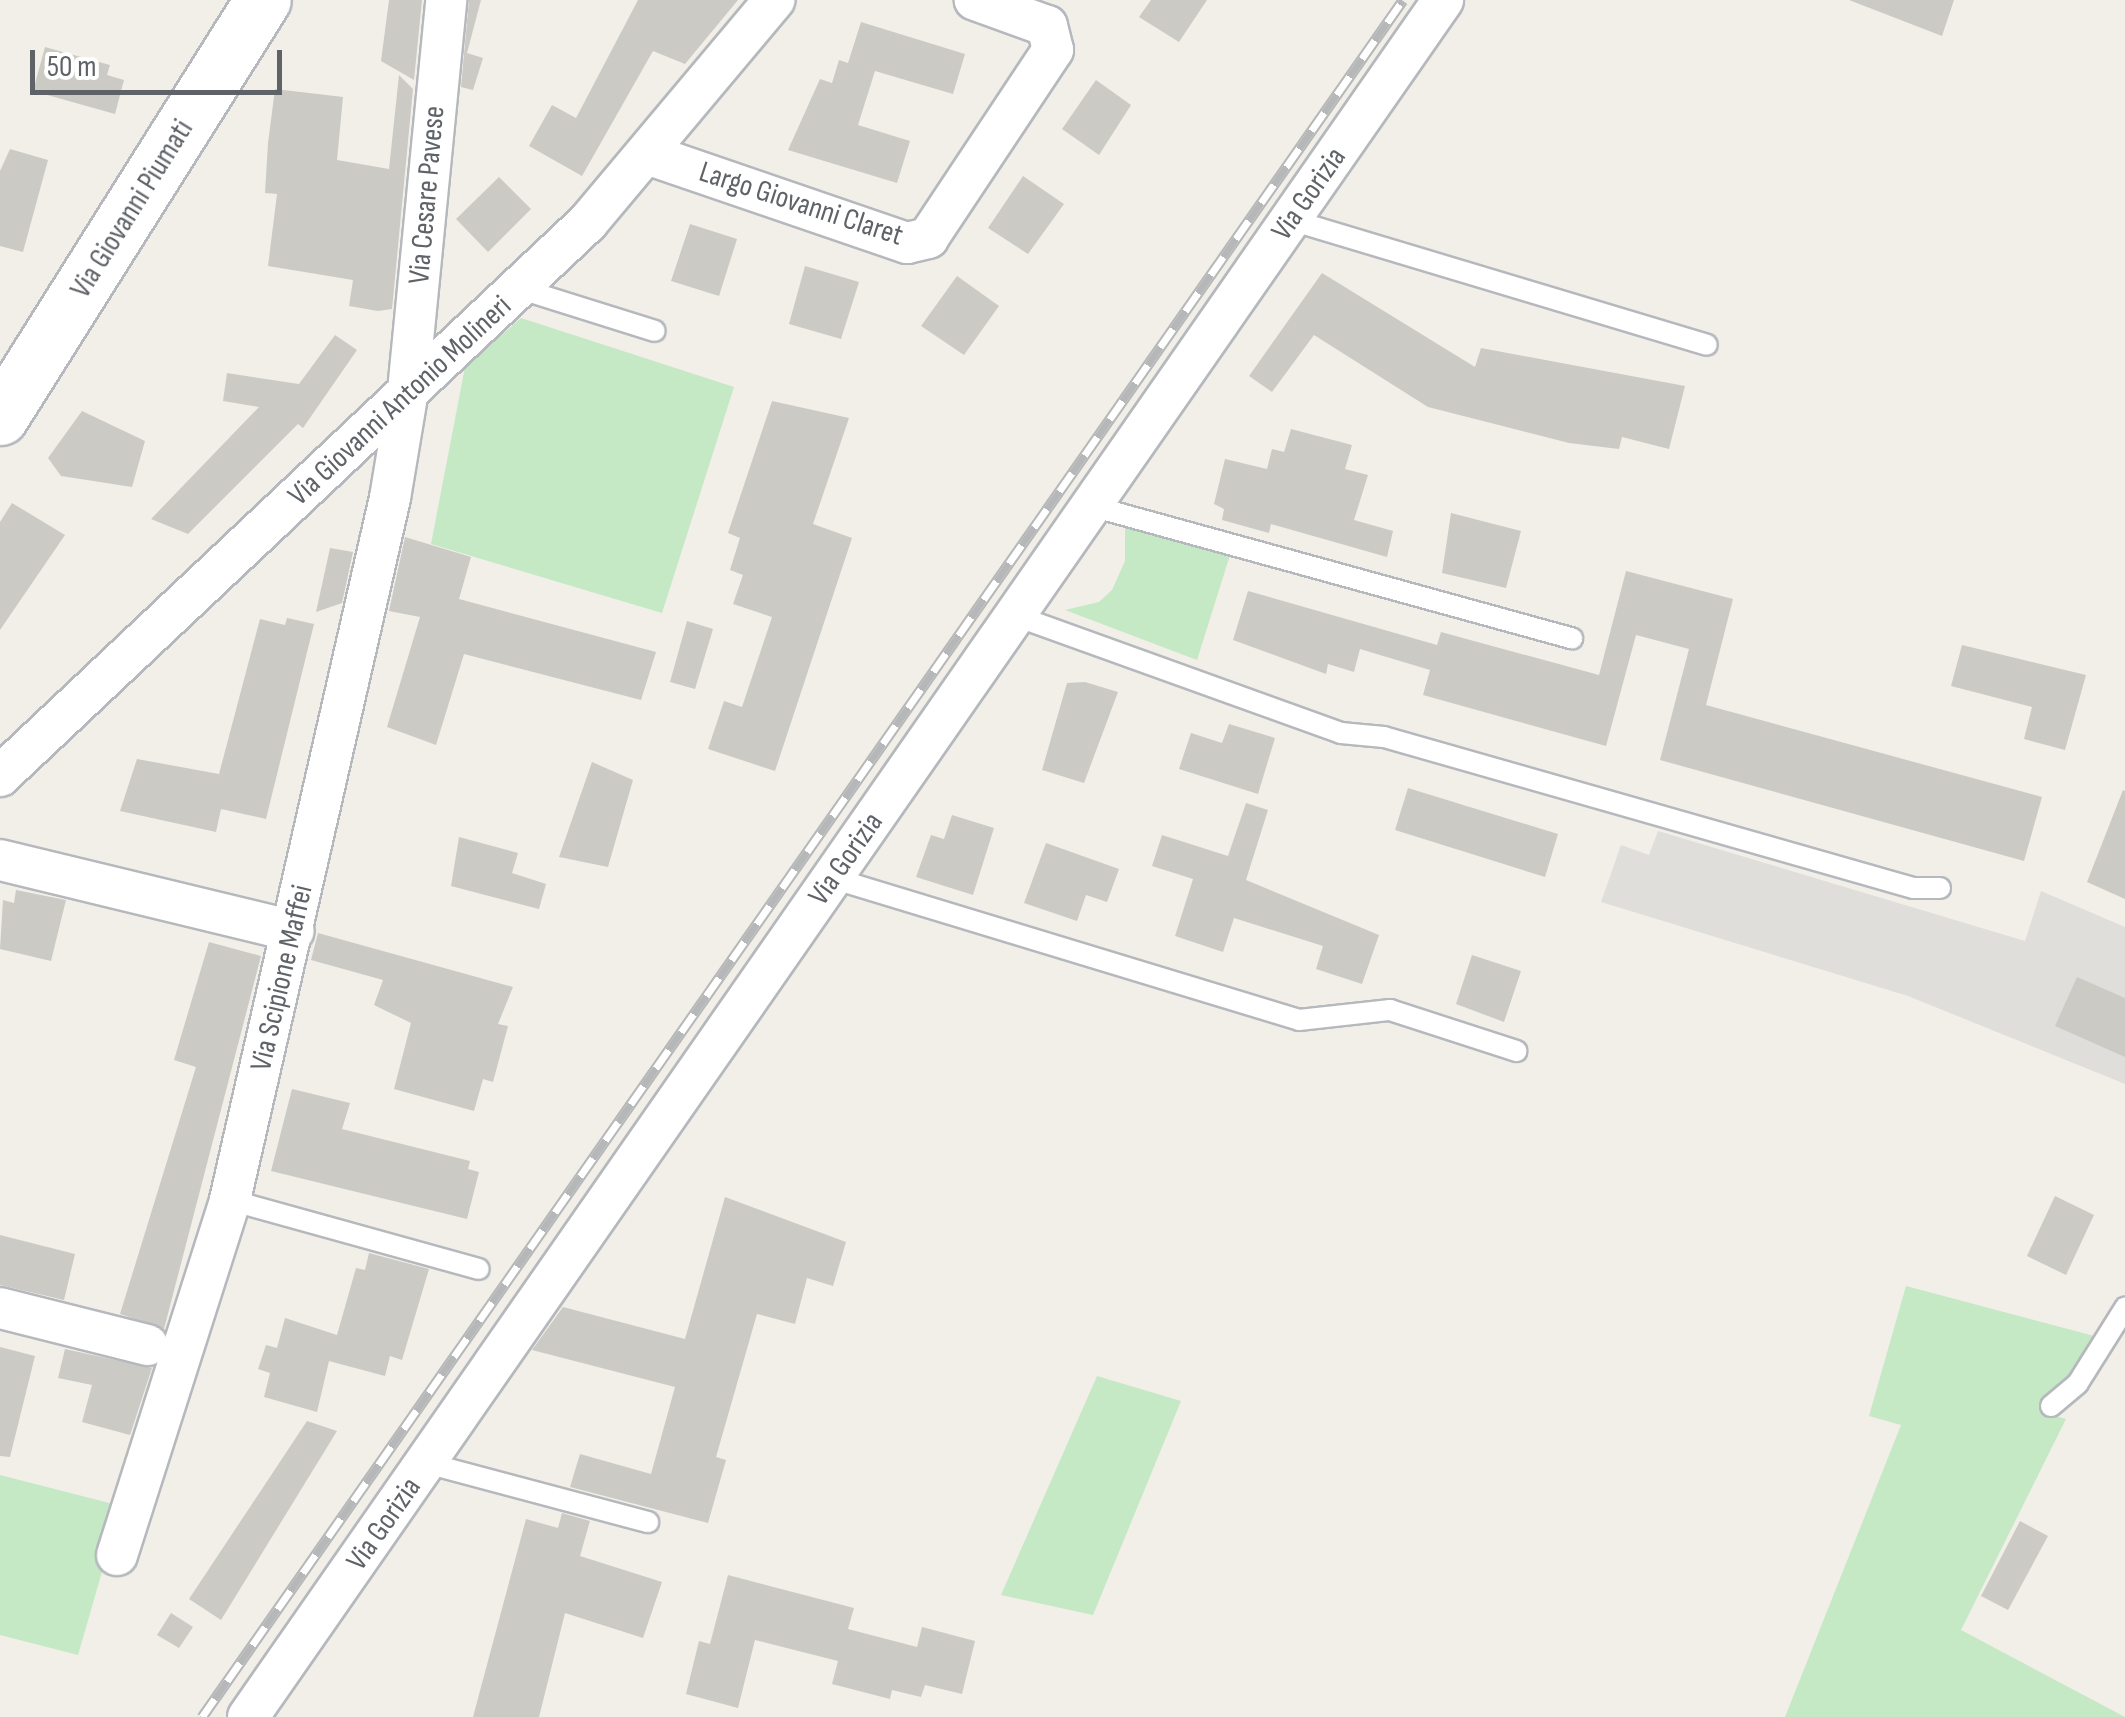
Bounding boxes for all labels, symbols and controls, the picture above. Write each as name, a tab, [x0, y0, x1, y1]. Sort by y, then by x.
scale bar	[35, 30, 288, 92]
text: 50 m	[47, 49, 96, 85]
street label: Via Cesare Pavese	[401, 104, 453, 286]
street label: Via Giovanni Piumati	[63, 113, 201, 305]
street label: Via Gorizia	[1264, 141, 1354, 247]
street label: Largo Giovanni Claret	[695, 154, 907, 254]
street label: Via Giovanni Antonio Molineri	[281, 288, 519, 514]
street label: Via Gorizia	[801, 806, 891, 912]
street label: Via Scipione Maffei	[243, 882, 321, 1074]
street label: Via Gorizia	[339, 1471, 429, 1577]

